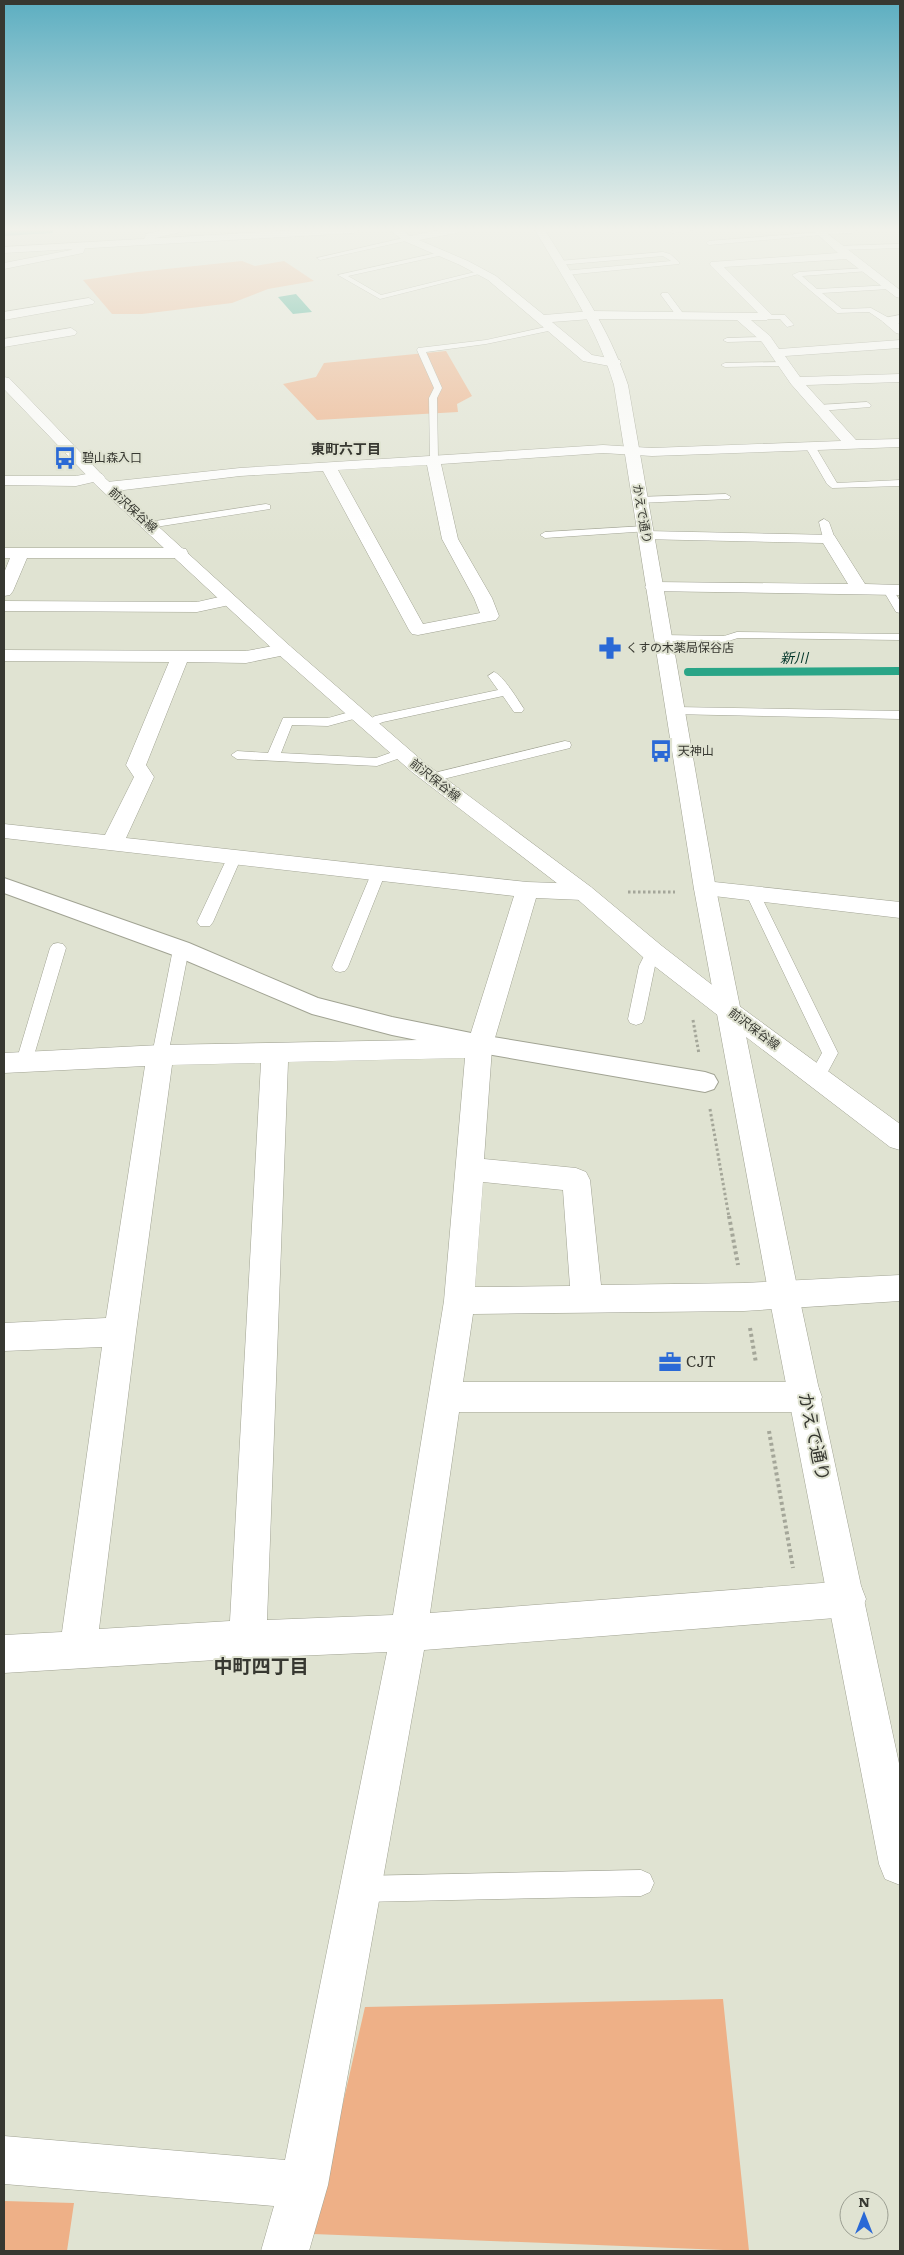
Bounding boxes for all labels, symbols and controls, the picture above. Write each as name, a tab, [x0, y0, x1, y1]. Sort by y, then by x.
district label: 東町六丁目	[311, 438, 381, 458]
bus stop icon: 碧山森入口	[52, 445, 78, 471]
place label: 碧山森入口	[82, 448, 142, 466]
street label: 前沢保谷線	[105, 482, 162, 536]
street label: かえで通り	[629, 483, 657, 545]
pharmacy icon: くすの木薬局保谷店	[597, 635, 623, 661]
place label: くすの木薬局保谷店	[626, 638, 734, 656]
water label: 新川	[780, 647, 810, 667]
bus stop icon: 天神山	[648, 738, 674, 764]
place label: 天神山	[678, 741, 714, 759]
street label: 前沢保谷線	[406, 754, 465, 805]
street label: 前沢保谷線	[725, 1003, 784, 1053]
office icon: CJT	[657, 1349, 683, 1375]
place label: CJT	[686, 1349, 716, 1372]
street label: かえで通り	[793, 1390, 838, 1483]
district label: 中町四丁目	[213, 1651, 309, 1679]
north arrow	[839, 2190, 889, 2240]
text: N	[858, 2191, 870, 2211]

